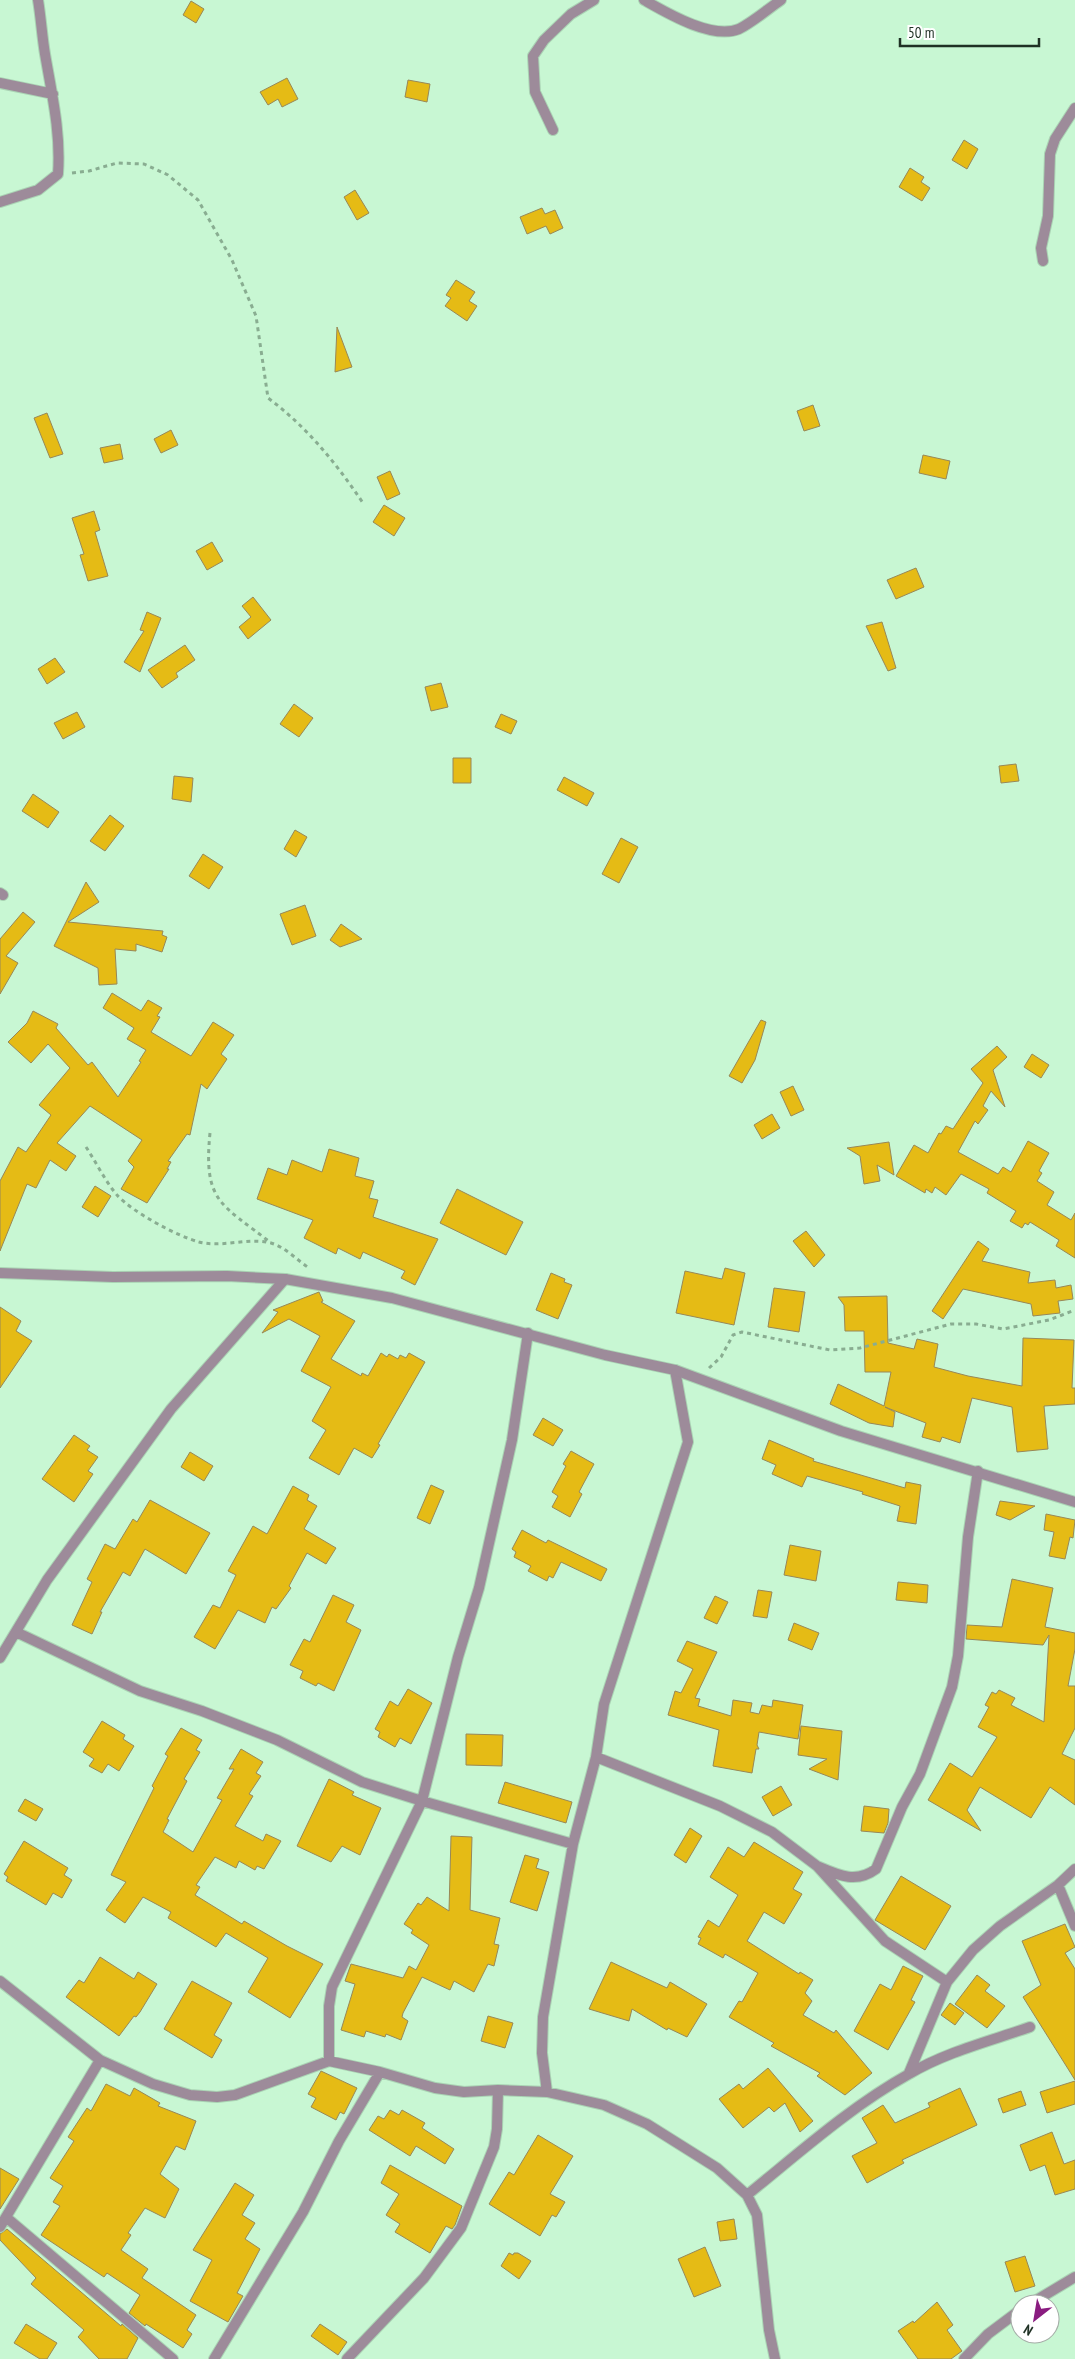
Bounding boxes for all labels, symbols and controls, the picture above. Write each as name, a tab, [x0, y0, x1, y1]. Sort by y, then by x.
scale bar	[900, 15, 1039, 47]
text: 50 m	[908, 23, 934, 42]
north arrow	[1010, 2294, 1060, 2344]
text: N	[1020, 2320, 1036, 2340]

